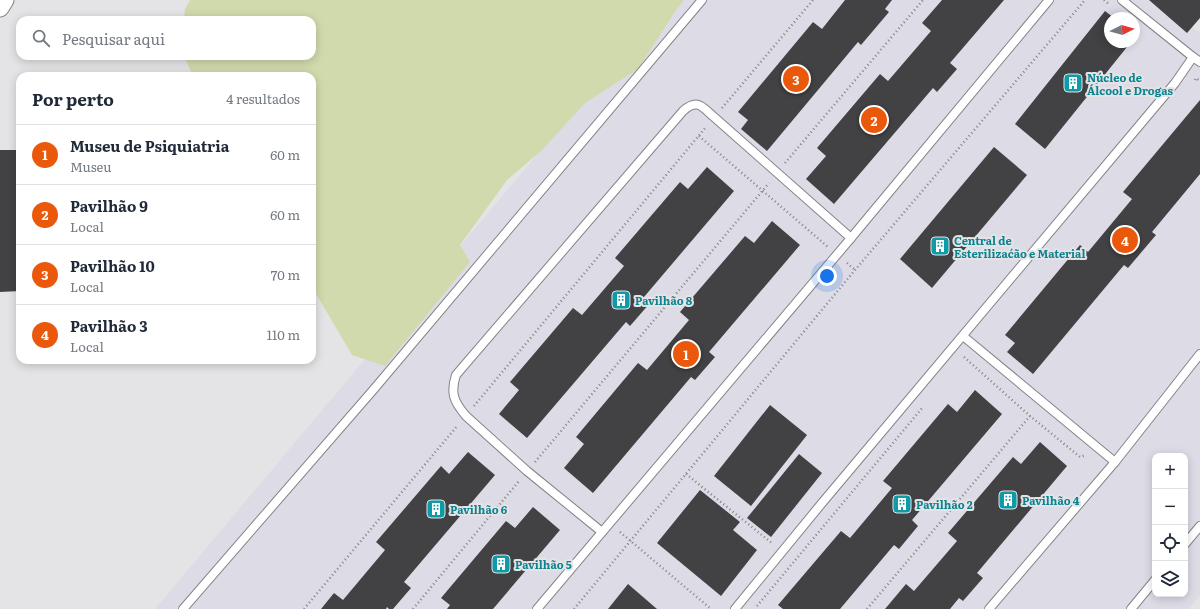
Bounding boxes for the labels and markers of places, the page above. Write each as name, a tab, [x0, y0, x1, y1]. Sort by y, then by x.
pin: 3	[783, 64, 809, 94]
place label: Núcleo de Álcool e Drogas	[1087, 69, 1174, 98]
building icon: Núcleo de Álcool e Drogas	[1062, 72, 1084, 94]
pin: 2	[861, 105, 887, 135]
pin: 4	[1112, 225, 1138, 255]
place label: Central de Esterilizaćão e Material	[954, 232, 1085, 261]
building icon: Central de Esterilizaćão e Material	[929, 235, 951, 257]
building icon: Pavilhão 8	[610, 289, 632, 311]
place label: Pavilhão 8	[635, 292, 693, 308]
pin: 1	[673, 339, 699, 369]
building icon: Pavilhão 4	[997, 489, 1019, 511]
place label: Pavilhão 4	[1022, 492, 1080, 508]
building icon: Pavilhão 2	[891, 493, 913, 515]
place label: Pavilhão 2	[916, 496, 973, 512]
building icon: Pavilhão 6	[425, 498, 447, 520]
place label: Pavilhão 6	[450, 501, 508, 517]
building icon: Pavilhão 5	[490, 553, 512, 575]
place label: Pavilhão 5	[515, 556, 572, 572]

